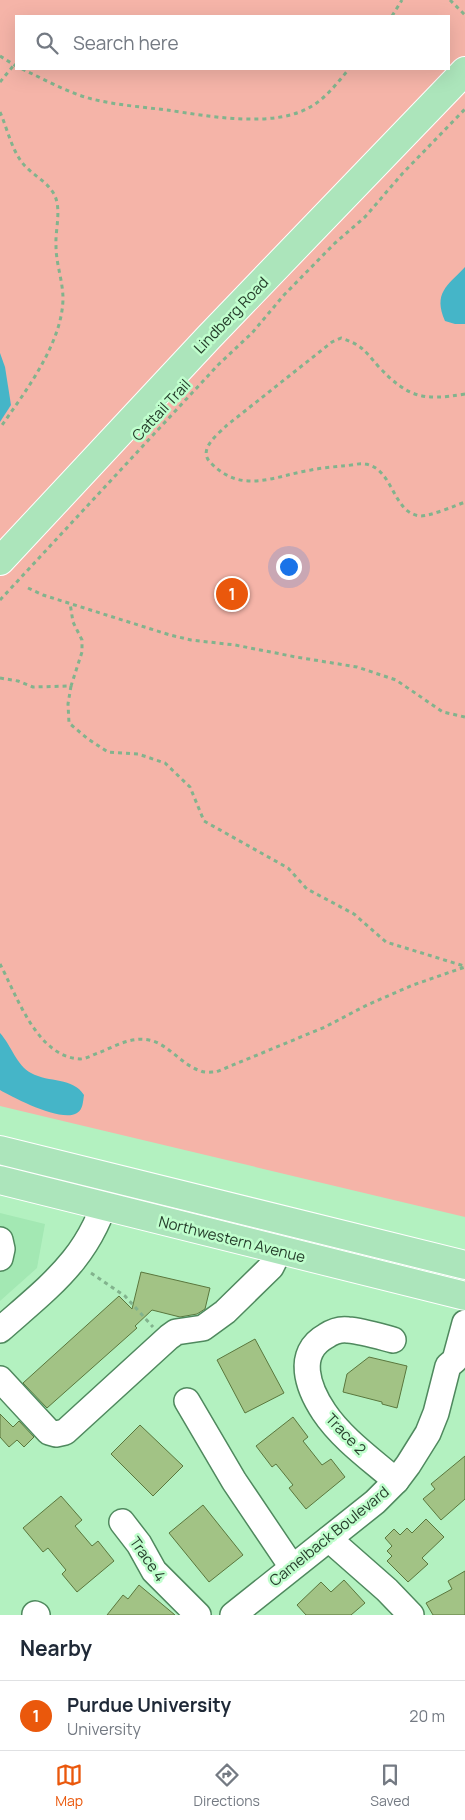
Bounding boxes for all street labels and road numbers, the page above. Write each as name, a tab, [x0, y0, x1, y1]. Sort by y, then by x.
street label: Lindberg Road	[189, 272, 273, 358]
street label: Cattail Trail	[127, 375, 195, 445]
street label: Northwestern Avenue	[156, 1211, 308, 1267]
street label: Trace 2	[321, 1409, 371, 1459]
street label: Camelback Boulevard	[265, 1481, 393, 1591]
street label: Trace 4	[125, 1532, 171, 1586]

